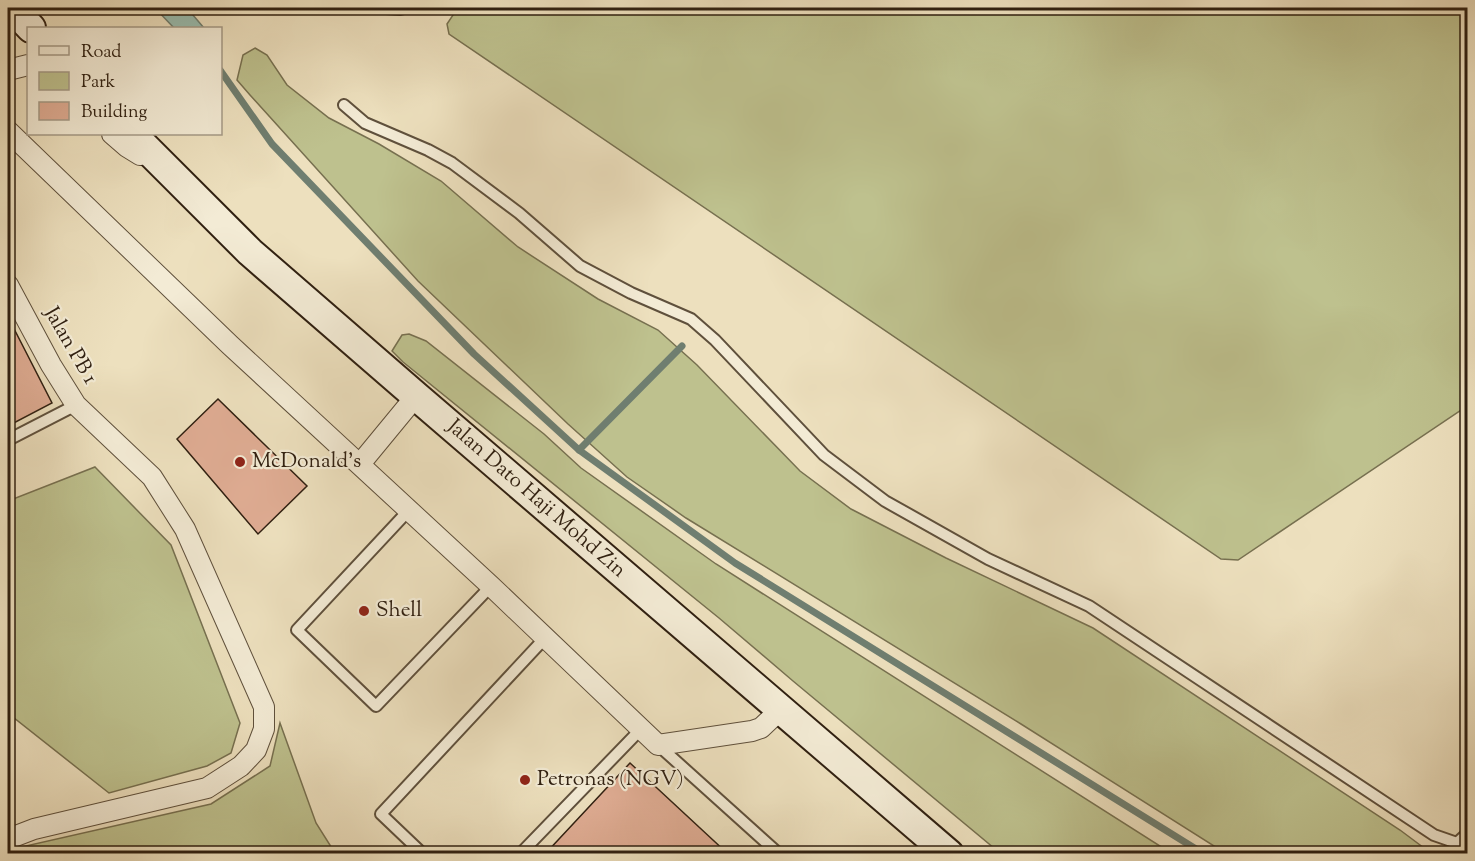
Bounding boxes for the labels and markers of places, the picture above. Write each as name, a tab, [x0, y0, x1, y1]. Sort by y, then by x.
place label: McDonald's	[252, 447, 361, 477]
marker: McDonald's	[233, 455, 247, 469]
place label: Shell	[376, 596, 422, 626]
marker: Shell	[357, 604, 371, 618]
place label: Petronas (NGV)	[537, 765, 684, 795]
marker: Petronas (NGV)	[518, 773, 532, 787]

